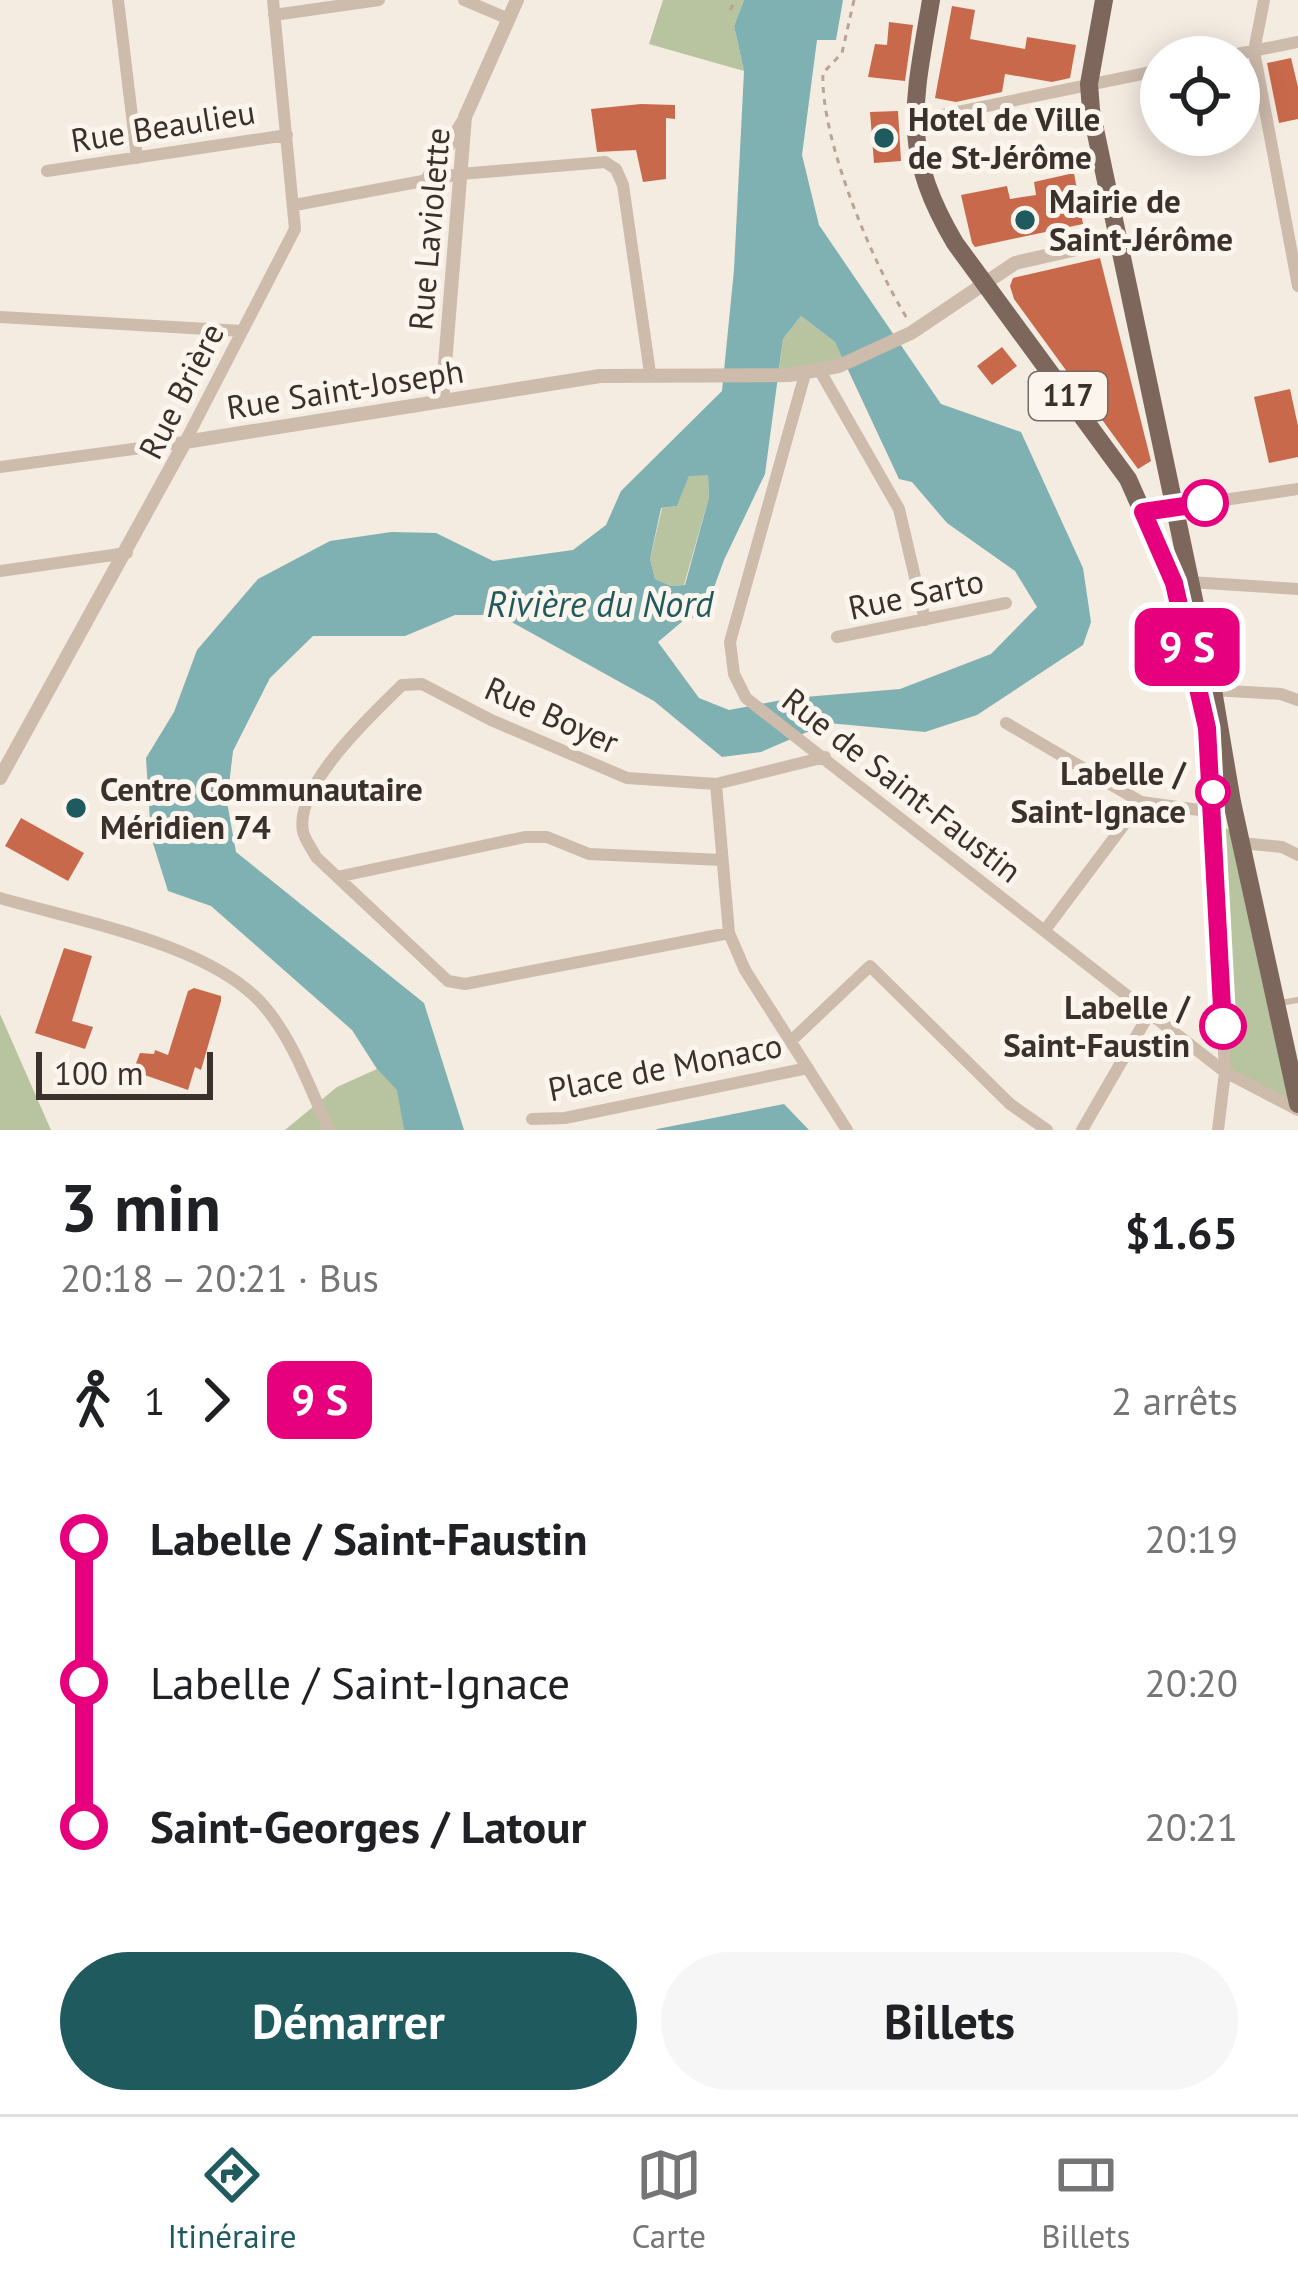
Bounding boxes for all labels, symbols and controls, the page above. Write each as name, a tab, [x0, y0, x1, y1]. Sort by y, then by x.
map controls	[1140, 36, 1260, 156]
button: locate	[1140, 36, 1260, 156]
street label: Rue Beaulieu	[68, 90, 258, 161]
place label: Hotel de Ville de St-Jérôme	[908, 97, 1100, 178]
marker: Hotel de Ville de St-Jérôme	[871, 125, 897, 151]
street label: Rue Laviolette	[398, 126, 459, 332]
place label: Mairie de Saint-Jérôme	[1049, 179, 1233, 260]
marker: Mairie de Saint-Jérôme	[1012, 207, 1038, 233]
street label: Rue Brière	[128, 316, 233, 466]
street label: Rue Saint-Joseph	[223, 349, 466, 428]
road number: 117	[1029, 372, 1107, 420]
unlabelled marker	[1183, 481, 1227, 525]
street label: Rue Sarto	[844, 558, 988, 629]
water label: Rivière du Nord	[487, 580, 715, 627]
line badge: 9 S	[1118, 608, 1256, 686]
text: 9 S	[1159, 619, 1215, 674]
street label: Rue Boyer	[478, 666, 626, 763]
street label: Rue de Saint-Faustin	[774, 678, 1031, 891]
place label: Labelle / Saint-Ignace	[1010, 751, 1188, 832]
place label: Centre Communautaire Méridien 74	[100, 767, 423, 848]
marker: Labelle / Saint-Ignace	[1197, 776, 1229, 808]
marker: Centre Communautaire Méridien 74	[63, 795, 89, 821]
place label: Labelle / Saint-Faustin	[1003, 985, 1192, 1066]
marker: Labelle / Saint-Faustin	[1201, 1004, 1245, 1048]
street label: Place de Monaco	[544, 1023, 786, 1110]
scale bar	[36, 1046, 213, 1099]
text: 100 m	[54, 1051, 144, 1094]
text: 3 min	[60, 1164, 221, 1249]
text: $1.65	[1125, 1203, 1238, 1261]
text: 20:18 – 20:21 · Bus	[60, 1252, 379, 1303]
icon: walk	[60, 1367, 126, 1433]
icon: forward	[183, 1367, 249, 1433]
text: 9 S	[291, 1372, 348, 1427]
text: 1	[144, 1375, 165, 1426]
text: 2 arrêts	[1111, 1375, 1238, 1426]
text: Labelle / Saint-Faustin	[150, 1509, 588, 1567]
text: 20:19	[1144, 1513, 1238, 1564]
text: Labelle / Saint-Ignace	[150, 1653, 570, 1711]
text: 20:20	[1144, 1657, 1238, 1708]
text: Saint-Georges / Latour	[150, 1797, 586, 1855]
text: 20:21	[1144, 1801, 1238, 1852]
button: Démarrer	[60, 1952, 637, 2090]
button: Billets	[661, 1952, 1238, 2090]
tab: Itinéraire	[168, 2142, 296, 2257]
tab: Carte	[632, 2142, 706, 2257]
tab: Billets	[1041, 2142, 1130, 2257]

